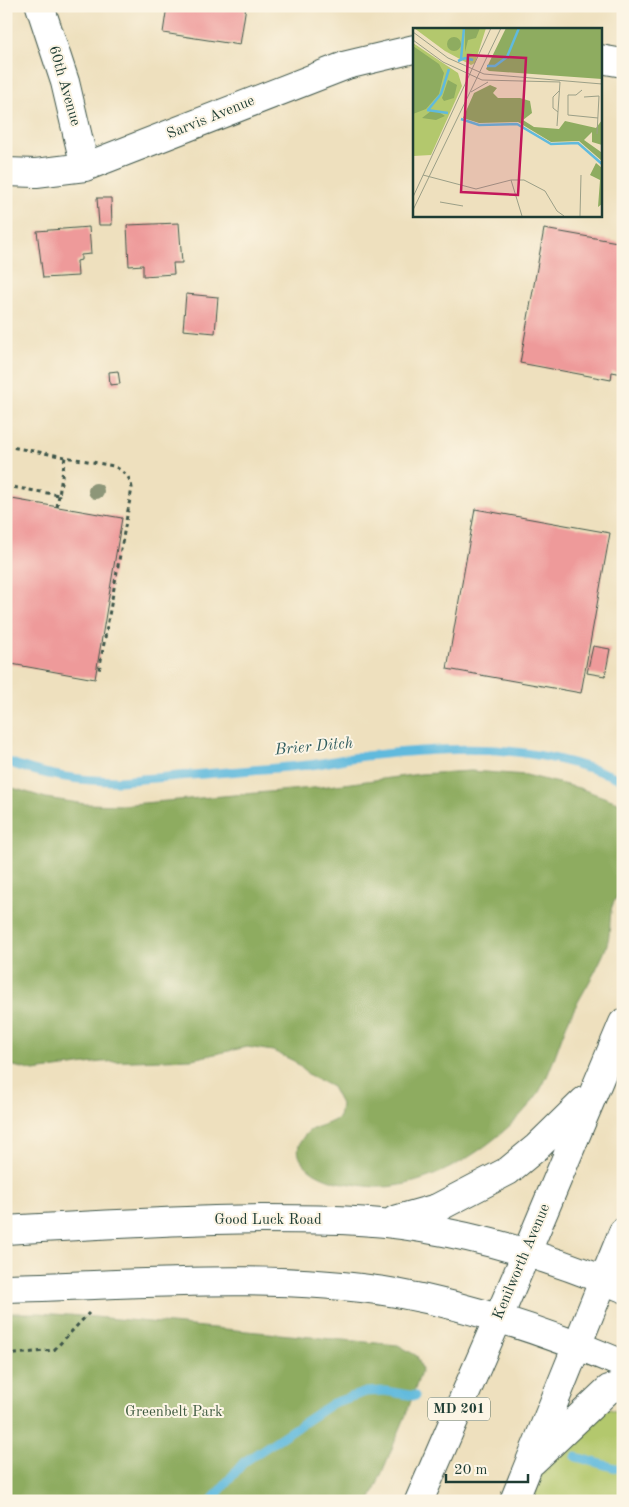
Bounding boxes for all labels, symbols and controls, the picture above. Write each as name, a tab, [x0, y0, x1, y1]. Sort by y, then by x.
inset map	[413, 28, 602, 216]
street label: 60th Avenue	[45, 44, 83, 128]
street label: Sarvis Avenue	[165, 94, 257, 142]
water label: Brier Ditch	[273, 736, 354, 758]
street label: Kenilworth Avenue	[491, 1202, 553, 1322]
street label: Good Luck Road	[214, 1213, 322, 1228]
road number: MD 201	[428, 1398, 490, 1420]
park label: Greenbelt Park	[125, 1405, 223, 1420]
scale bar	[446, 1452, 529, 1484]
text: 20 m	[454, 1463, 488, 1478]

